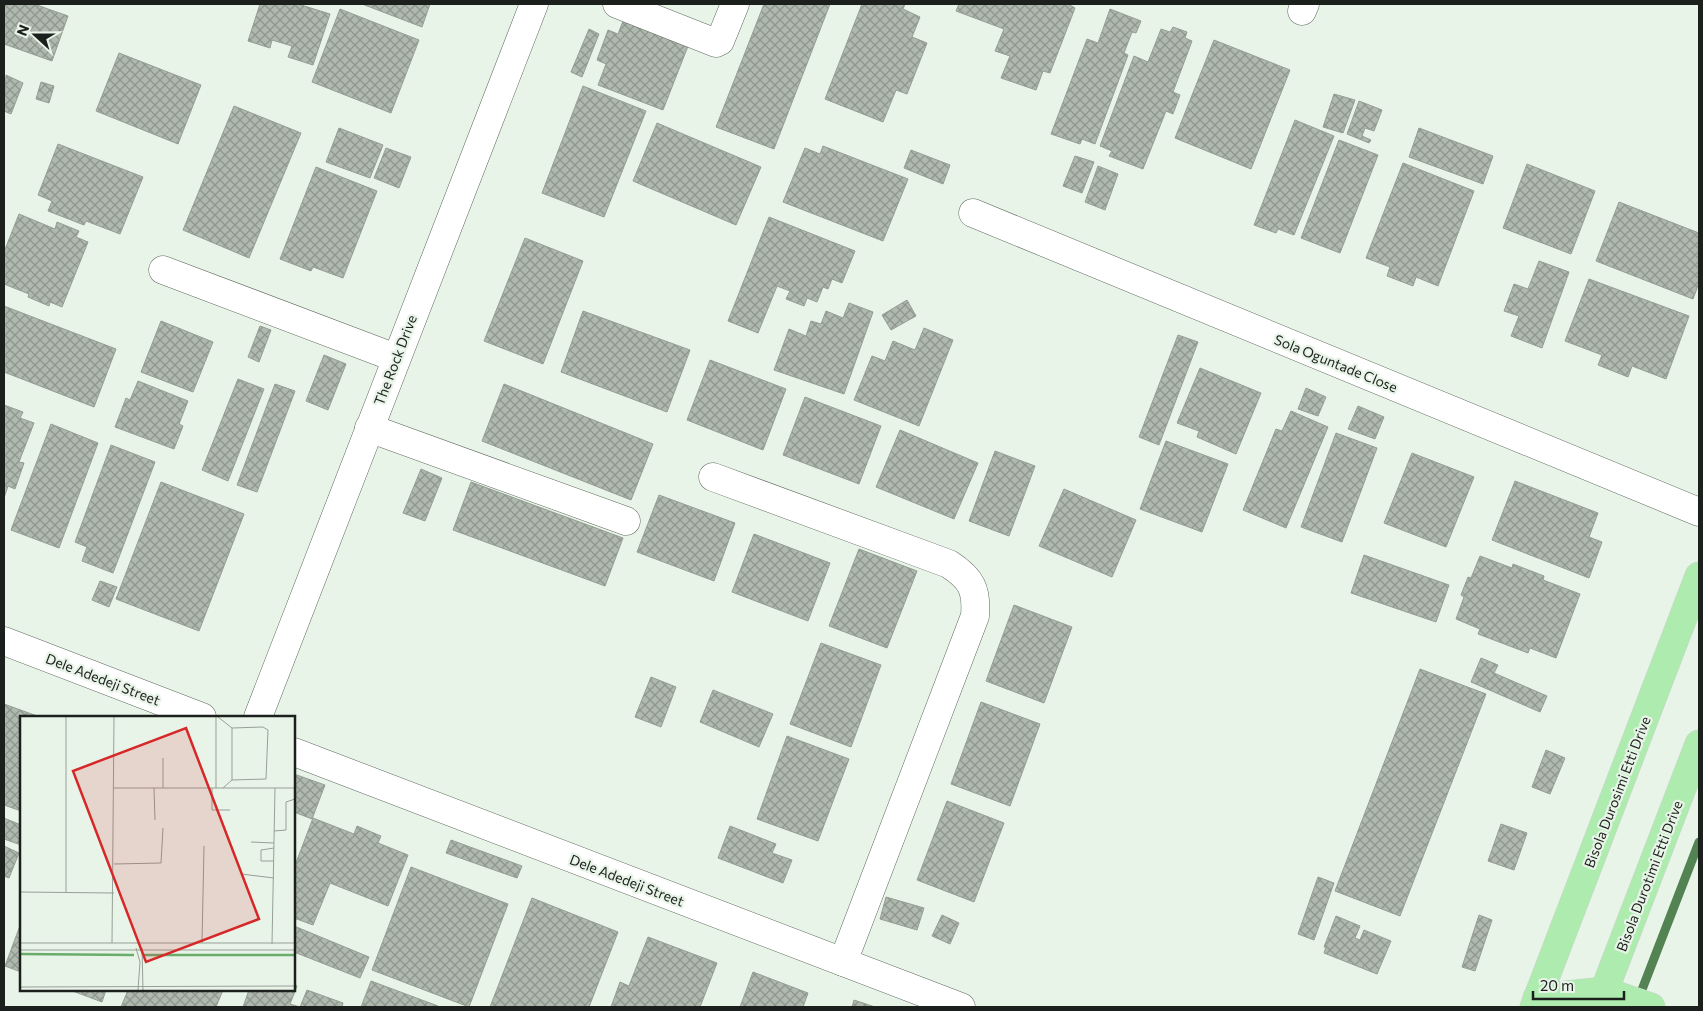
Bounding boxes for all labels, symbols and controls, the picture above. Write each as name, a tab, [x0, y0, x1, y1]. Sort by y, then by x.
north arrow	[10, 10, 60, 60]
text: N	[13, 22, 32, 38]
street label: The Rock Drive	[370, 312, 420, 408]
street label: Sola Oguntade Close	[1272, 331, 1400, 395]
street label: Dele Adedeji Street	[43, 649, 163, 709]
street label: Bisola Durosimi Etti Drive	[1580, 714, 1654, 870]
inset map	[20, 716, 295, 991]
street label: Bisola Durotimi Etti Drive	[1612, 798, 1686, 954]
street label: Dele Adedeji Street	[567, 850, 687, 910]
scale bar	[1533, 968, 1624, 1000]
text: 20 m	[1540, 976, 1574, 994]

